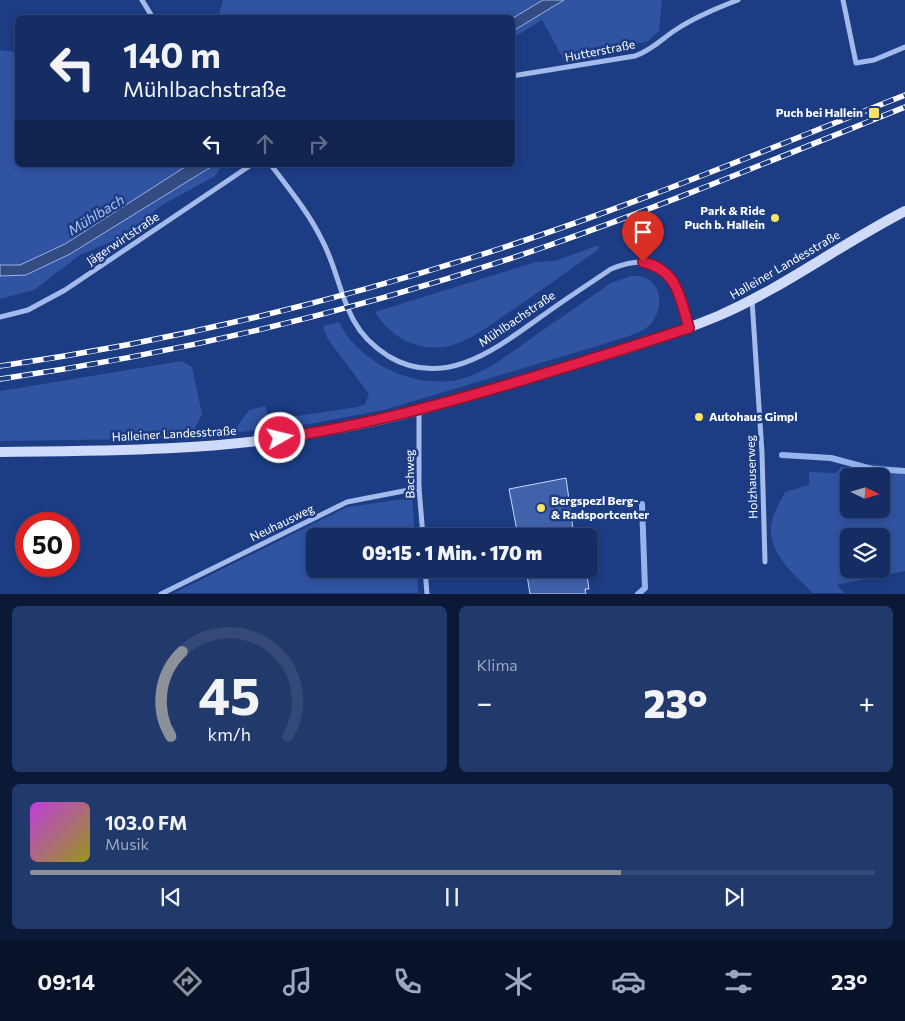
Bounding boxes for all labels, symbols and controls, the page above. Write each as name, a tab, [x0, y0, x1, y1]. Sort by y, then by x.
text: 140 m	[123, 32, 221, 75]
icon: left	[40, 35, 105, 100]
street label: Hutterstraße	[563, 36, 636, 64]
text: Mühlbachstraße	[123, 75, 286, 102]
place label: Puch bei Hallein	[776, 105, 863, 119]
marker: Puch bei Hallein	[867, 106, 881, 120]
icon: left	[198, 130, 226, 158]
icon: ahead	[251, 130, 279, 158]
icon: right	[304, 130, 332, 158]
water label: Mühlbach	[64, 191, 127, 239]
place label: Park & Ride Puch b. Hallein	[684, 203, 765, 231]
street label: Jägerwirtstraße	[83, 209, 162, 268]
pin	[622, 211, 664, 262]
marker: Park & Ride Puch b. Hallein	[769, 212, 781, 224]
icon: arrive	[629, 218, 657, 246]
street label: Halleiner Landesstraße	[727, 227, 842, 301]
street label: Mühlbachstraße	[476, 287, 557, 349]
place label: Autohaus Gimpl	[709, 409, 797, 423]
position arrow	[253, 411, 305, 463]
marker: Autohaus Gimpl	[693, 411, 705, 423]
street label: Halleiner Landesstraße	[111, 423, 237, 443]
street label: Holzhauserweg	[743, 434, 759, 519]
street label: Bachweg	[402, 449, 416, 499]
north arrow	[840, 468, 890, 518]
map controls	[840, 468, 890, 578]
place label: Bergspezl Berg- & Radsportcenter	[551, 493, 649, 521]
street label: Neuhausweg	[247, 500, 316, 544]
marker: Bergspezl Berg- & Radsportcenter	[535, 502, 547, 514]
speed limit sign: 50	[15, 512, 80, 577]
button: layers	[840, 528, 890, 578]
text: 09:15 · 1 Min. · 170 m	[362, 541, 542, 564]
text: Klima	[477, 655, 518, 674]
text: 45	[198, 662, 260, 726]
text: 23°	[643, 679, 707, 726]
text: −	[477, 685, 492, 719]
text: +	[859, 685, 875, 719]
text: km/h	[208, 723, 251, 745]
text: 103.0 FM	[105, 811, 187, 834]
text: Musik	[105, 834, 149, 853]
icon: previous	[157, 883, 185, 911]
icon: pause	[438, 883, 466, 911]
icon: next	[720, 883, 748, 911]
icon: directions	[170, 964, 205, 999]
icon: music	[280, 964, 315, 999]
icon: phone	[390, 964, 425, 999]
icon: climate	[501, 964, 536, 999]
icon: car	[611, 964, 646, 999]
icon: filters	[721, 964, 756, 999]
text: 09:14	[38, 968, 95, 995]
text: 23°	[831, 968, 867, 995]

